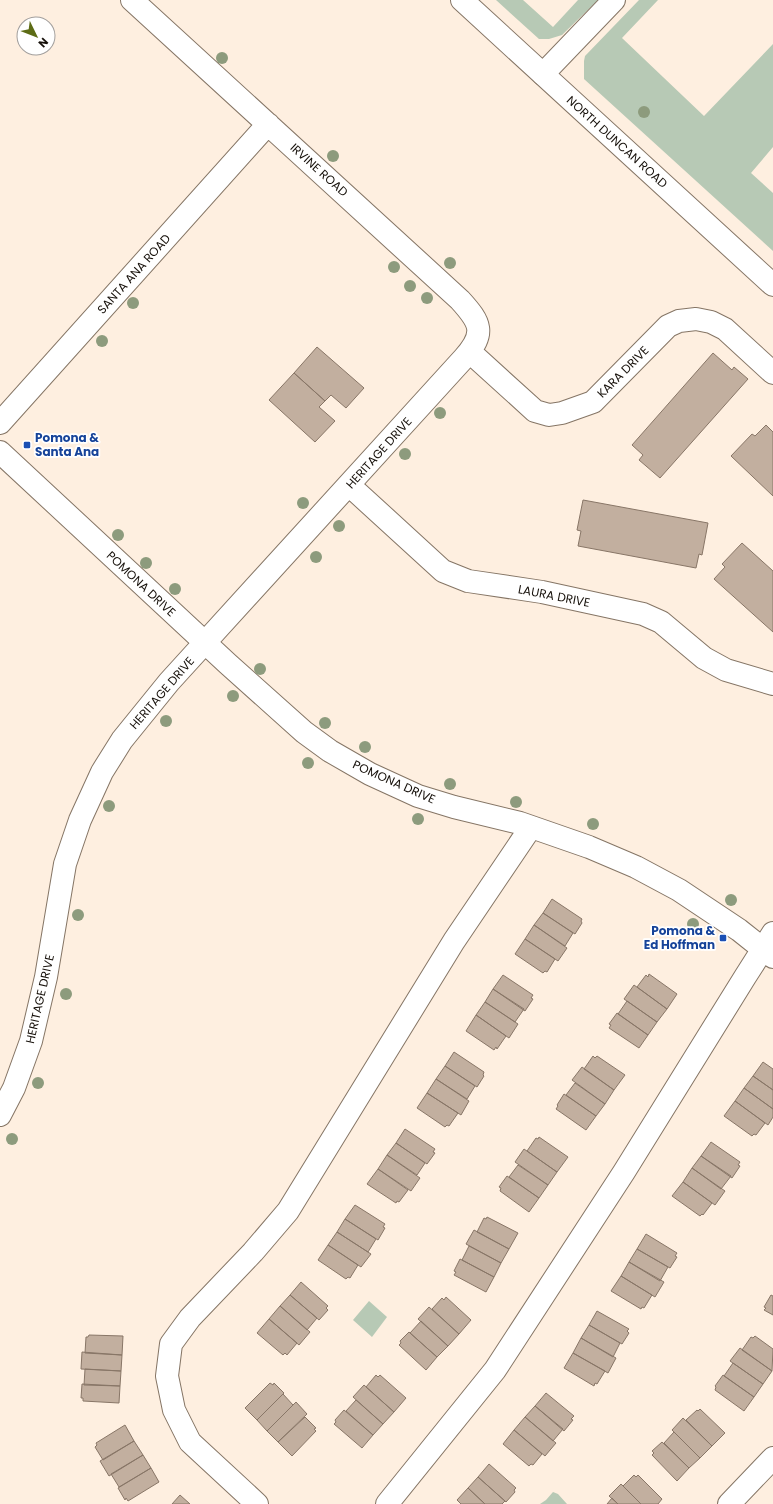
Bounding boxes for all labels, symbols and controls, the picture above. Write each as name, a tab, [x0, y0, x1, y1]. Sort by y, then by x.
north arrow	[16, 16, 56, 56]
text: N	[35, 34, 52, 51]
street label: NORTH DUNCAN ROAD	[563, 92, 672, 192]
street label: IRVINE ROAD	[287, 139, 352, 200]
street label: SANTA ANA ROAD	[93, 230, 174, 317]
street label: KARA DRIVE	[593, 342, 652, 401]
street label: HERITAGE DRIVE	[342, 413, 415, 492]
place label: Pomona & Santa Ana	[35, 429, 99, 460]
marker: Pomona & Santa Ana	[22, 440, 32, 450]
street label: POMONA DRIVE	[103, 547, 180, 620]
street label: LAURA DRIVE	[517, 580, 592, 611]
street label: HERITAGE DRIVE	[125, 653, 198, 733]
street label: POMONA DRIVE	[350, 756, 438, 807]
place label: Pomona & Ed Hoffman	[644, 922, 715, 953]
marker: Pomona & Ed Hoffman	[718, 933, 728, 943]
street label: HERITAGE DRIVE	[21, 953, 58, 1045]

